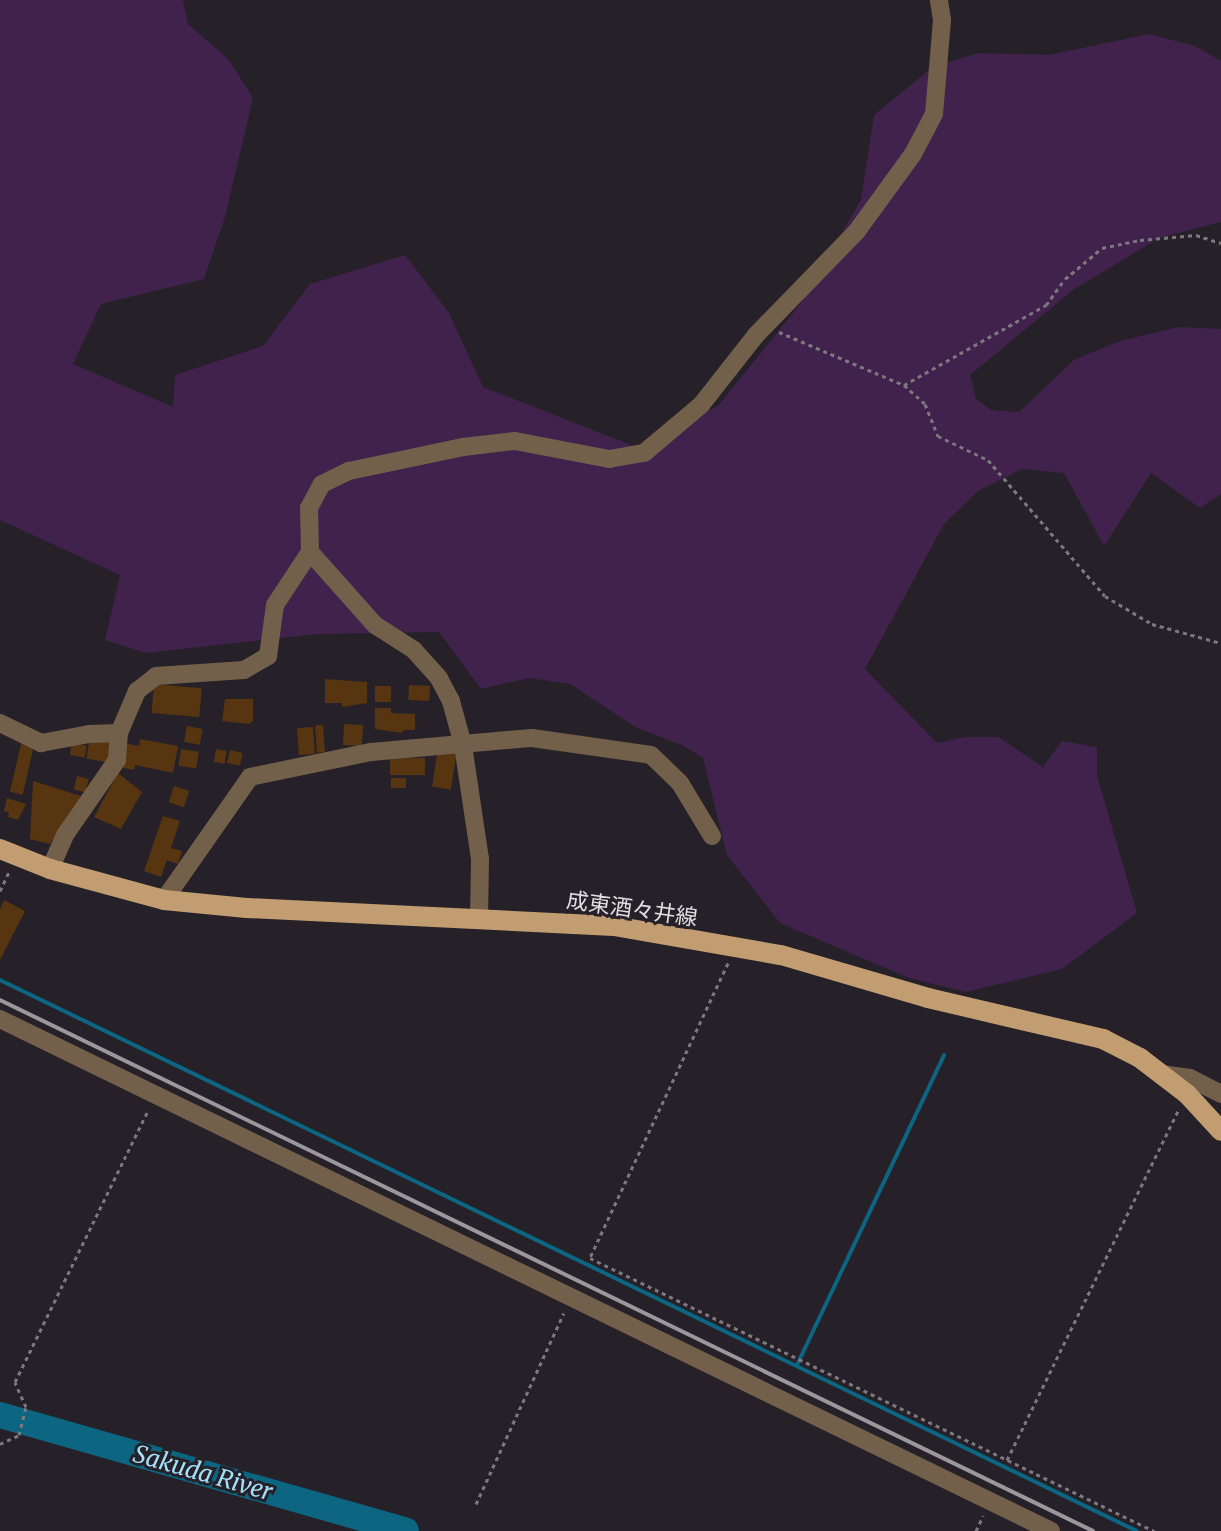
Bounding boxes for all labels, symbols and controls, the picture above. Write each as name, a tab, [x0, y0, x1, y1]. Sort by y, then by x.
street label: 成東酒々井線	[565, 887, 699, 931]
water label: Sakuda River	[130, 1439, 276, 1507]

